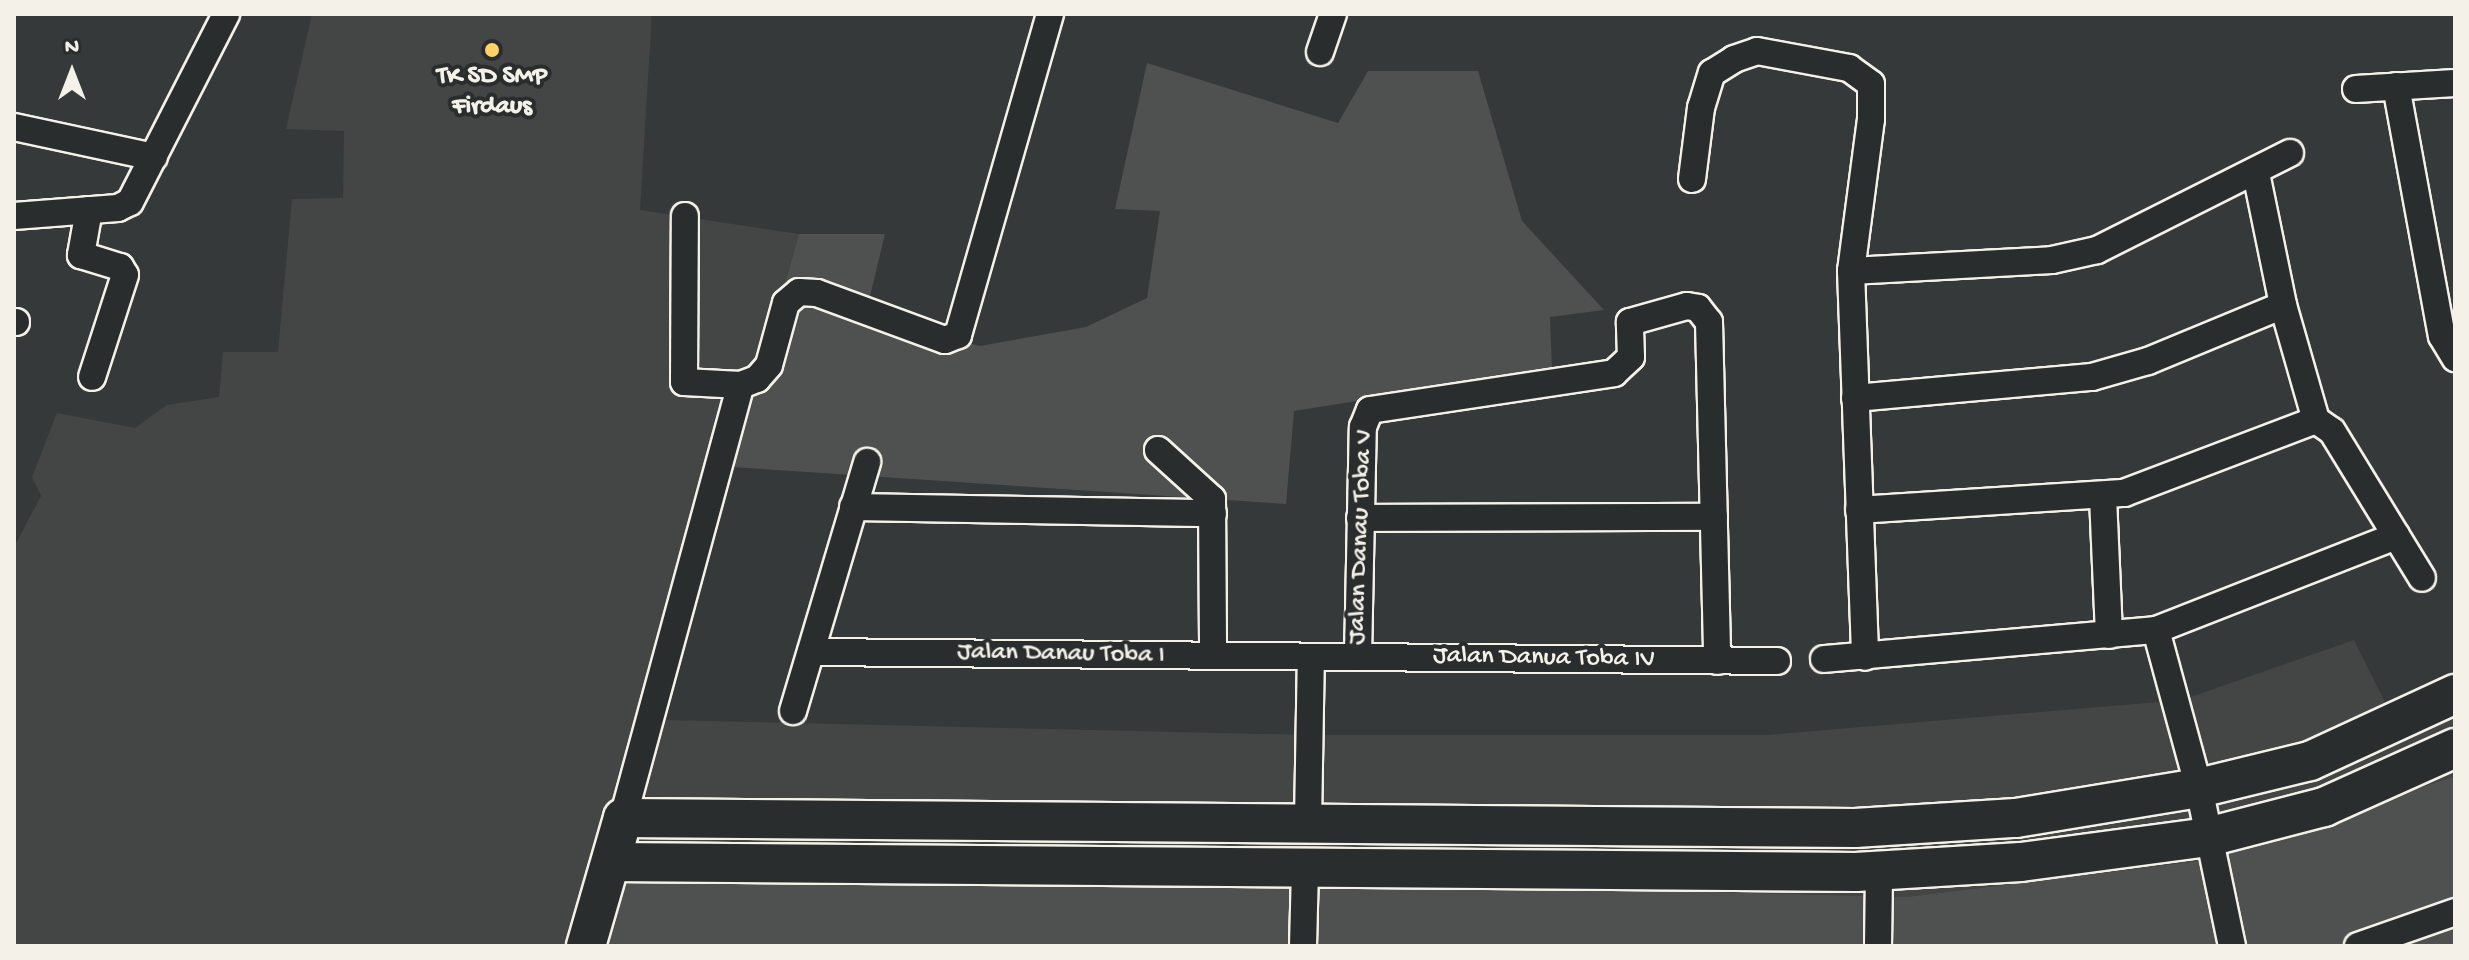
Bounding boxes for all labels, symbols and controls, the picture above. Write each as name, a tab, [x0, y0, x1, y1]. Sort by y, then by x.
north arrow	[32, 32, 112, 112]
text: N	[65, 35, 79, 61]
marker: TK SD SMP Firdaus	[483, 41, 501, 59]
place label: TK SD SMP Firdaus	[437, 62, 547, 124]
street label: Jalan Danau Toba V	[1343, 429, 1381, 645]
street label: Jalan Danau Toba I	[957, 638, 1165, 672]
street label: Jalan Danua Toba IV	[1433, 641, 1655, 677]

